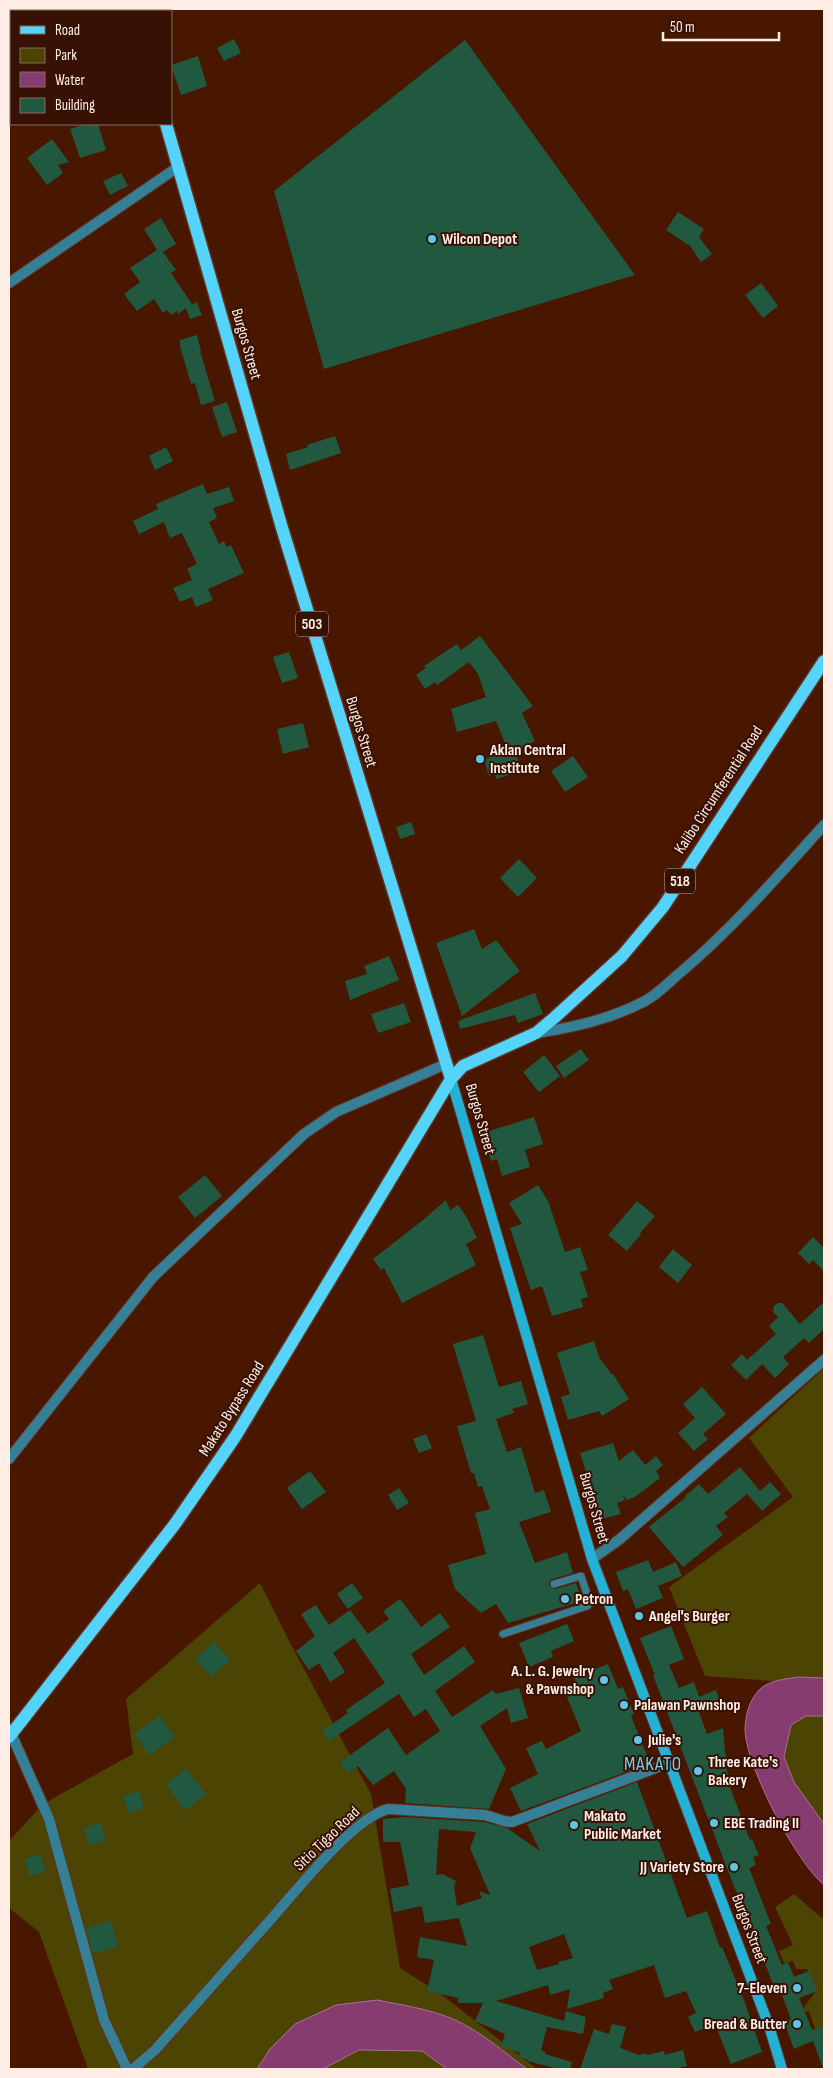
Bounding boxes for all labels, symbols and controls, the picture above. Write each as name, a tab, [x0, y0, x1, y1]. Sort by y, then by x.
legend	[10, 10, 172, 125]
scale bar	[663, 10, 779, 42]
text: 50 m	[670, 18, 695, 37]
text: Road	[55, 21, 80, 40]
text: Park	[55, 46, 77, 65]
text: Water	[55, 71, 86, 90]
text: Building	[55, 96, 95, 115]
place label: Wilcon Depot	[442, 230, 517, 249]
marker: Wilcon Depot	[426, 233, 438, 245]
street label: Burgos Street	[227, 306, 265, 382]
road number: 503	[296, 612, 328, 636]
street label: Burgos Street	[341, 694, 381, 770]
street label: Kalibo Circumferential Road	[671, 723, 767, 857]
place label: Aklan Central Institute	[489, 741, 566, 778]
marker: Aklan Central Institute	[474, 753, 486, 765]
road number: 518	[665, 868, 695, 894]
street label: Burgos Street	[461, 1081, 499, 1157]
street label: Makato Bypass Road	[195, 1358, 269, 1460]
street label: Burgos Street	[575, 1470, 613, 1546]
place label: Petron	[575, 1590, 613, 1609]
marker: Petron	[559, 1593, 571, 1605]
place label: Angel's Burger	[648, 1607, 730, 1626]
marker: Angel's Burger	[633, 1610, 645, 1622]
place label: A. L. G. Jewelry & Pawnshop	[510, 1662, 594, 1699]
marker: A. L. G. Jewelry & Pawnshop	[598, 1674, 610, 1686]
place label: Palawan Pawnshop	[634, 1696, 740, 1715]
marker: Palawan Pawnshop	[618, 1699, 630, 1711]
place label: Julie's	[647, 1731, 681, 1750]
marker: Julie's	[632, 1734, 644, 1746]
district label: MAKATO	[624, 1753, 682, 1776]
place label: Three Kate's Bakery	[708, 1753, 778, 1790]
marker: Three Kate's Bakery	[692, 1765, 704, 1777]
street label: Sitio Tigao Road	[290, 1803, 364, 1875]
place label: Makato Public Market	[584, 1807, 661, 1844]
place label: EBE Trading II	[724, 1814, 799, 1833]
marker: EBE Trading II	[708, 1817, 720, 1829]
marker: Makato Public Market	[568, 1819, 580, 1831]
place label: JJ Variety Store	[639, 1858, 724, 1877]
marker: JJ Variety Store	[728, 1861, 740, 1873]
street label: Burgos Street	[727, 1892, 771, 1967]
place label: 7-Eleven	[737, 1979, 787, 1998]
marker: 7-Eleven	[791, 1982, 803, 1994]
place label: Bread & Butter	[704, 2015, 787, 2034]
marker: Bread & Butter	[791, 2018, 803, 2030]

